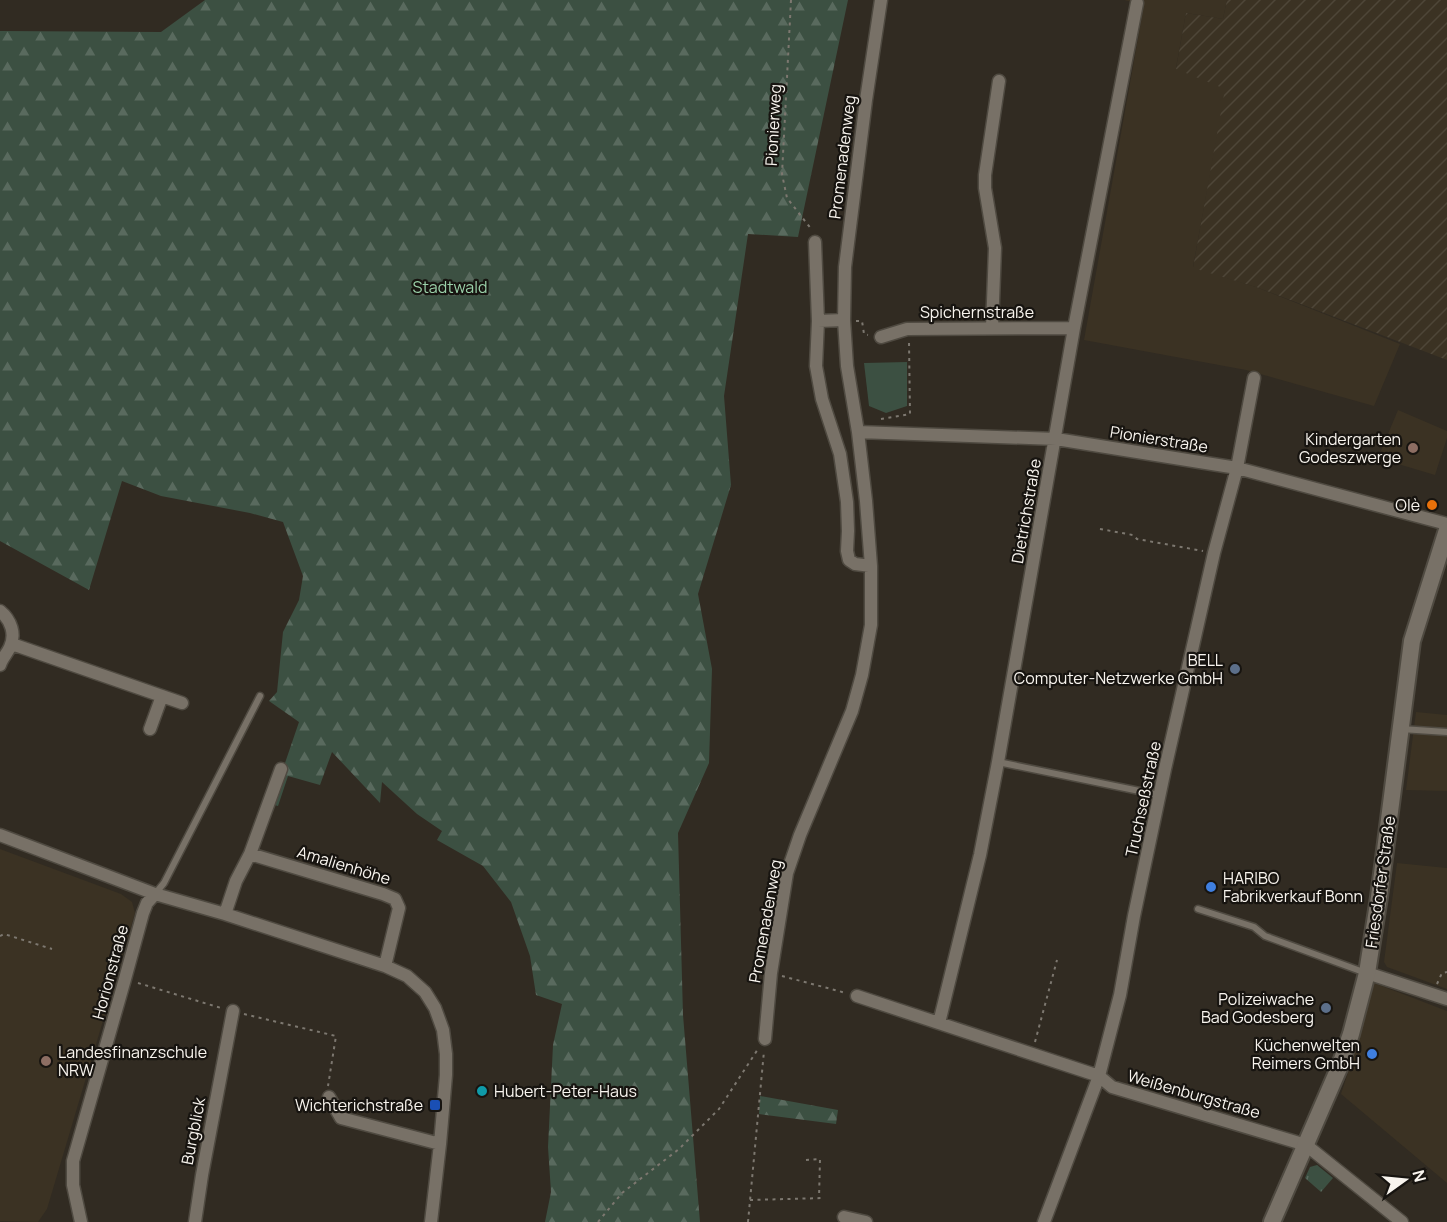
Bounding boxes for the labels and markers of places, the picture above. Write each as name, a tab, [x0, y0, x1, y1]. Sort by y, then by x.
place label: Kindergarten Godeszwerge	[1299, 428, 1401, 468]
marker: Kindergarten Godeszwerge	[1406, 441, 1420, 455]
place label: Olè	[1395, 494, 1420, 516]
marker: Olè	[1425, 498, 1439, 512]
place label: BELL Computer-Netzwerke GmbH	[1014, 649, 1223, 689]
marker: BELL Computer-Netzwerke GmbH	[1228, 662, 1242, 676]
place label: HARIBO Fabrikverkauf Bonn	[1223, 867, 1363, 907]
marker: HARIBO Fabrikverkauf Bonn	[1204, 880, 1218, 894]
place label: Polizeiwache Bad Godesberg	[1201, 988, 1314, 1028]
marker: Polizeiwache Bad Godesberg	[1319, 1001, 1333, 1015]
place label: Küchenwelten Reimers GmbH	[1252, 1034, 1360, 1074]
place label: Landesfinanzschule NRW	[58, 1041, 207, 1081]
marker: Küchenwelten Reimers GmbH	[1365, 1047, 1379, 1061]
marker: Landesfinanzschule NRW	[39, 1054, 53, 1068]
place label: Hubert-Peter-Haus	[494, 1080, 637, 1102]
marker: Hubert-Peter-Haus	[475, 1084, 489, 1098]
place label: Wichterichstraße	[295, 1094, 423, 1116]
marker: Wichterichstraße	[428, 1098, 442, 1112]

